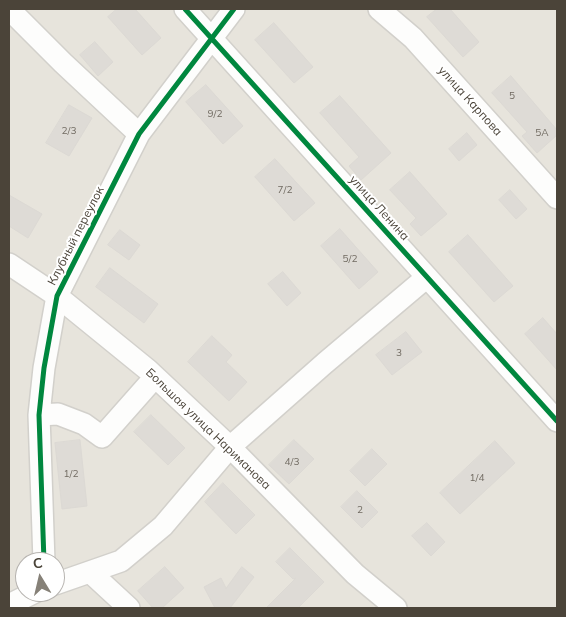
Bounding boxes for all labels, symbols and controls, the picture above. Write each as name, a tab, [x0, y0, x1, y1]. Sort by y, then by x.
street label: улица Карпова	[435, 63, 505, 139]
house number: 5	[509, 90, 515, 102]
house number: 9/2	[208, 108, 222, 120]
house number: 2/3	[62, 125, 76, 137]
house number: 5А	[535, 127, 549, 139]
street label: улица Ленина	[346, 172, 412, 244]
street label: Клубный переулок	[45, 184, 107, 288]
house number: 7/2	[278, 184, 292, 196]
house number: 5/2	[343, 253, 357, 265]
house number: 3	[396, 347, 402, 359]
street label: Большая улица Нариманова	[143, 365, 273, 493]
house number: 4/3	[285, 456, 299, 468]
house number: 1/2	[64, 468, 78, 480]
house number: 1/4	[470, 472, 484, 484]
house number: 2	[357, 504, 363, 516]
north arrow	[15, 552, 65, 602]
text: С	[32, 554, 44, 573]

